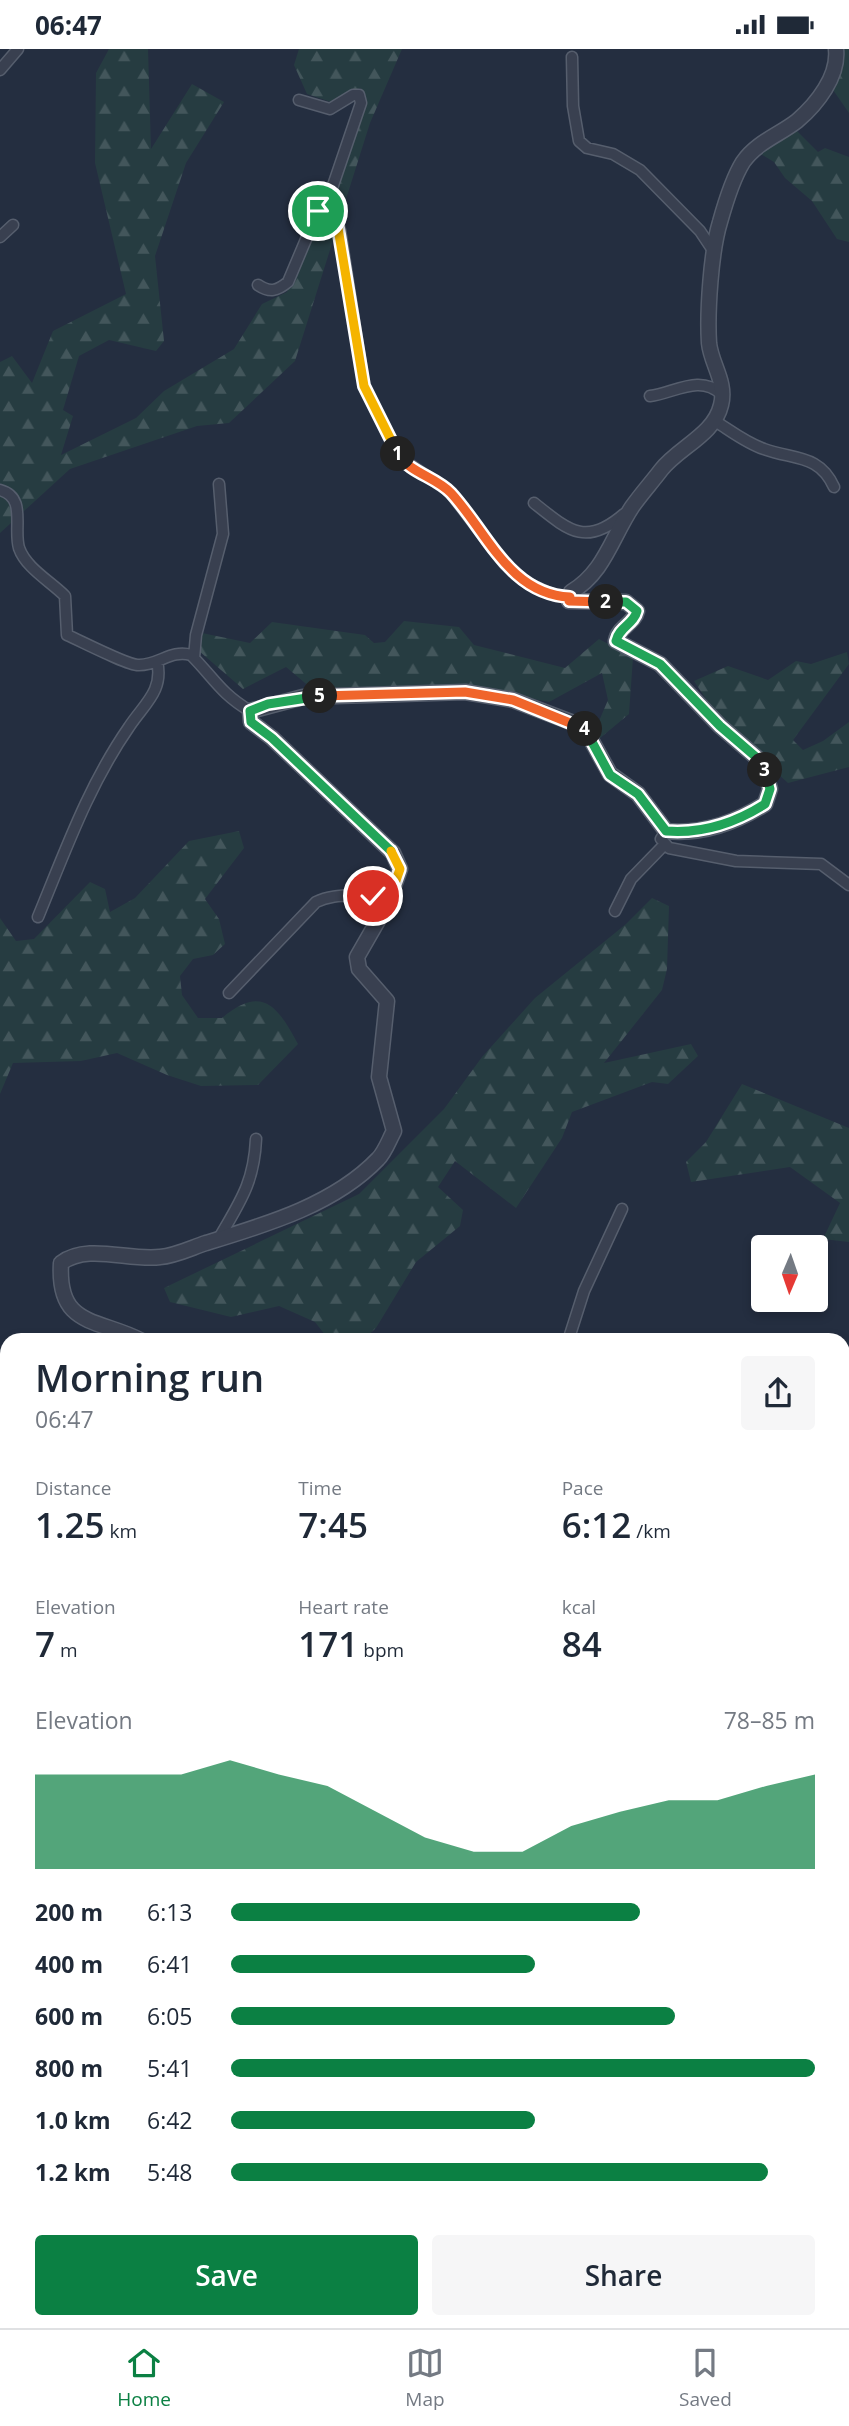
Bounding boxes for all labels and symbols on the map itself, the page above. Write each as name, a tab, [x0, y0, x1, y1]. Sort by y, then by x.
pin	[288, 181, 348, 241]
pin: 1	[380, 437, 416, 471]
pin: 2	[588, 585, 624, 619]
pin: 5	[302, 679, 338, 713]
pin: 4	[568, 711, 602, 747]
pin: 3	[748, 753, 782, 787]
pin	[343, 866, 403, 926]
north arrow	[751, 1235, 828, 1313]

